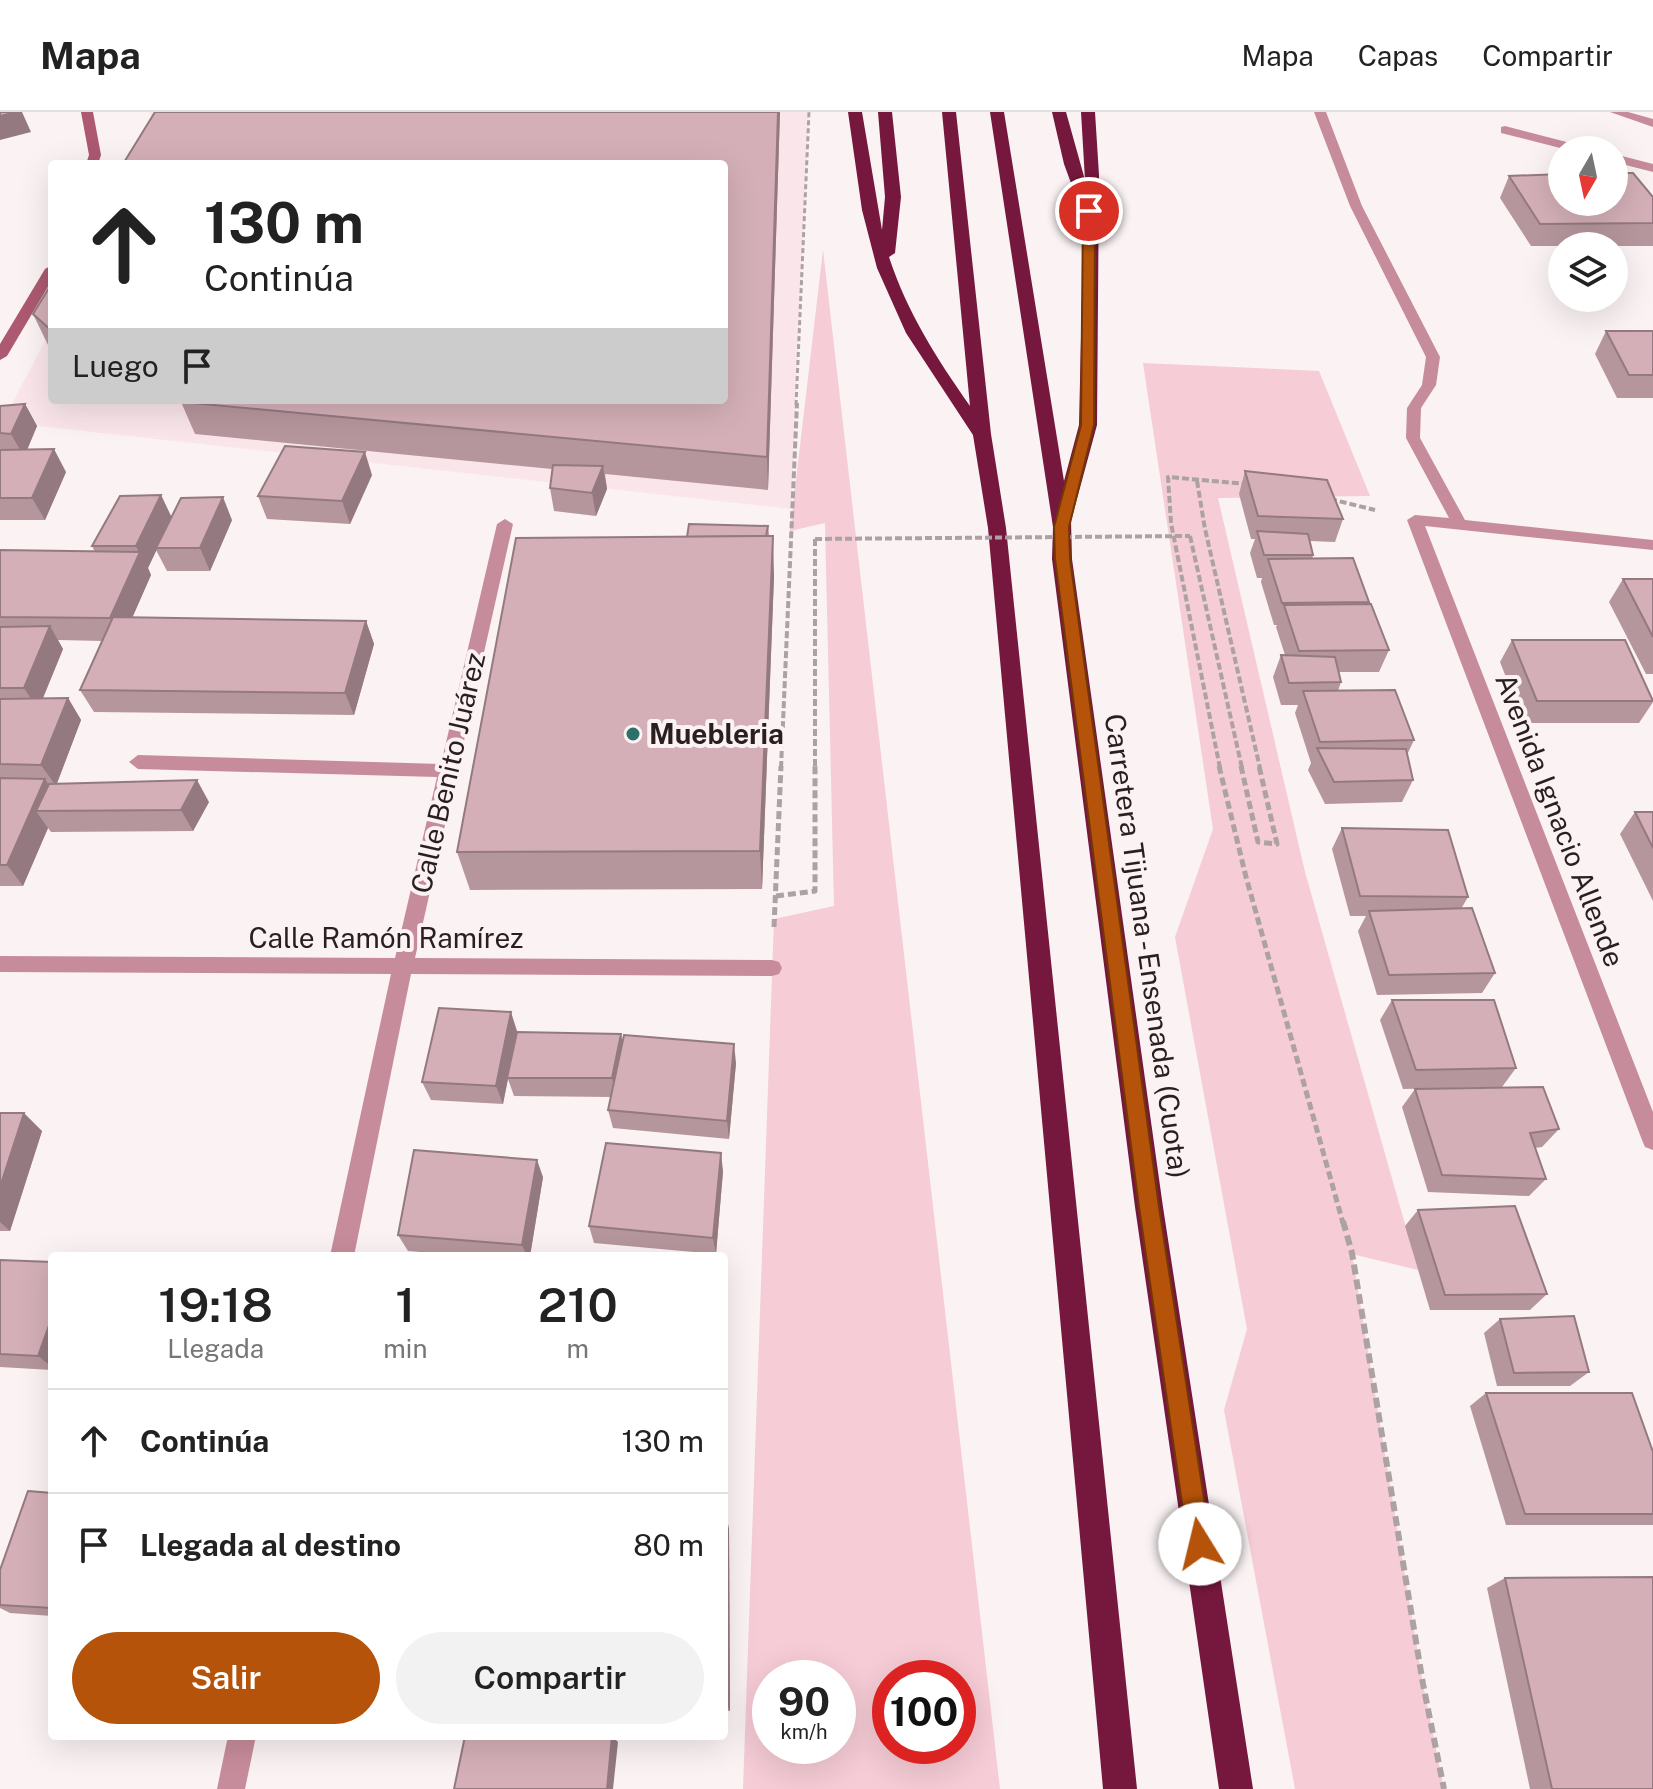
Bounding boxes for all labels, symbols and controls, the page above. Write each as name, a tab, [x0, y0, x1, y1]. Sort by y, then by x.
text: Mapa	[40, 33, 141, 78]
text: Mapa	[1241, 39, 1314, 72]
text: Capas	[1358, 39, 1438, 72]
text: Compartir	[1482, 39, 1613, 72]
north arrow	[1548, 136, 1628, 216]
map controls	[1548, 136, 1628, 312]
pin	[1055, 177, 1123, 245]
icon: arrive	[1067, 189, 1111, 233]
text: 130 m	[204, 190, 364, 256]
icon: ahead	[72, 192, 176, 296]
button: layers	[1548, 232, 1628, 312]
text: Continúa	[204, 257, 354, 299]
icon: arrive	[175, 344, 219, 388]
text: Luego	[72, 348, 159, 384]
street label: Calle Benito Juárez	[404, 649, 491, 896]
street label: Avenida Ignacio Allende	[1489, 669, 1632, 971]
street label: Carretera Tijuana - Ensenada (Cuota)	[1099, 711, 1196, 1180]
place label: Muebleria	[649, 717, 784, 750]
marker: Muebleria	[624, 725, 642, 743]
street label: Calle Ramón Ramírez	[248, 921, 524, 954]
text: 19:18	[158, 1276, 273, 1333]
text: 1	[395, 1276, 415, 1333]
text: 210	[538, 1276, 618, 1333]
text: Llegada	[167, 1333, 264, 1364]
text: min	[383, 1333, 427, 1364]
text: m	[566, 1333, 589, 1364]
icon: ahead	[72, 1419, 116, 1463]
text: Continúa	[140, 1423, 269, 1459]
text: 130 m	[621, 1423, 704, 1459]
position arrow	[1158, 1502, 1242, 1586]
icon: arrive	[72, 1523, 116, 1567]
text: Llegada al destino	[140, 1527, 401, 1563]
text: 80 m	[633, 1527, 704, 1563]
button: Salir	[72, 1632, 380, 1724]
button: Compartir	[396, 1632, 704, 1724]
speed limit sign: 100	[872, 1660, 976, 1764]
text: 90	[778, 1678, 830, 1725]
text: km/h	[780, 1720, 828, 1744]

